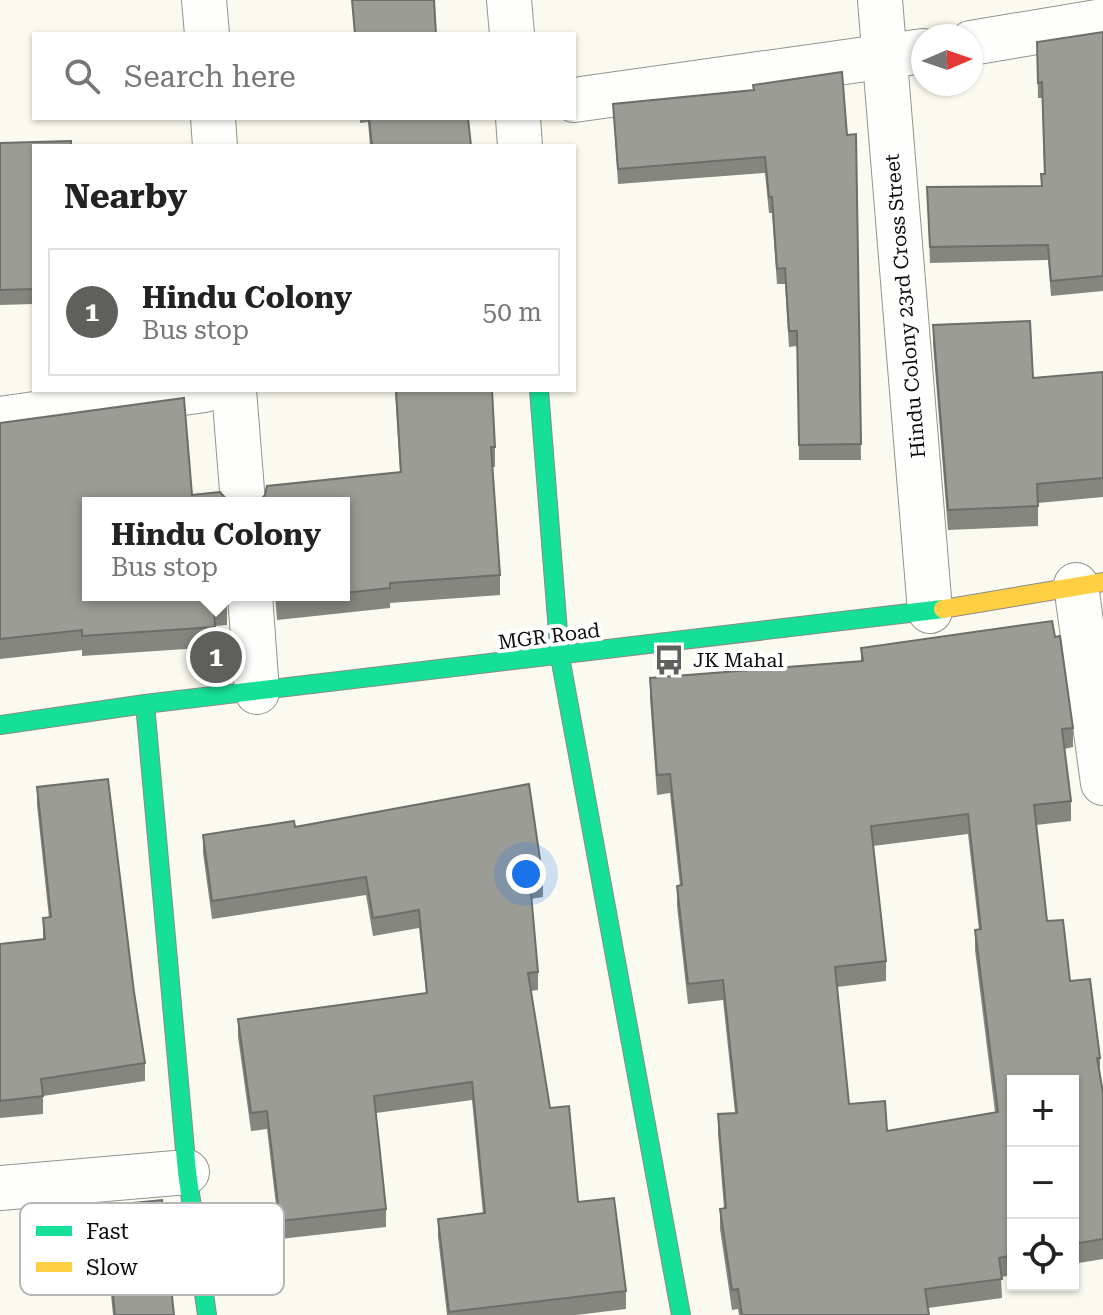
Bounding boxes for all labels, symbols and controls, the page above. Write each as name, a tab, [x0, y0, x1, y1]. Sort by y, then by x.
north arrow	[911, 24, 983, 96]
search box	[32, 32, 576, 120]
icon: search	[60, 54, 104, 98]
text: Search here	[124, 59, 296, 94]
street label: Hindu Colony 23rd Cross Street	[880, 152, 930, 459]
text: Nearby	[64, 176, 187, 216]
text: Hindu Colony	[142, 280, 352, 315]
text: 1	[85, 297, 99, 327]
text: 50 m	[483, 297, 542, 327]
text: Bus stop	[142, 315, 249, 345]
popup	[82, 497, 350, 601]
text: Hindu Colony	[111, 517, 321, 552]
text: Bus stop	[111, 552, 218, 582]
street label: MGR Road	[497, 618, 602, 654]
pin: 1	[190, 627, 242, 687]
bus stop icon: JK Mahal	[652, 643, 686, 677]
place label: JK Mahal	[693, 648, 784, 672]
your location	[506, 854, 546, 894]
map controls	[1007, 1075, 1079, 1291]
button: +	[1007, 1075, 1079, 1147]
button: −	[1007, 1147, 1079, 1219]
legend	[20, 1203, 284, 1295]
text: Fast	[86, 1219, 129, 1244]
button: locate	[1007, 1219, 1079, 1291]
text: Slow	[86, 1255, 139, 1280]

